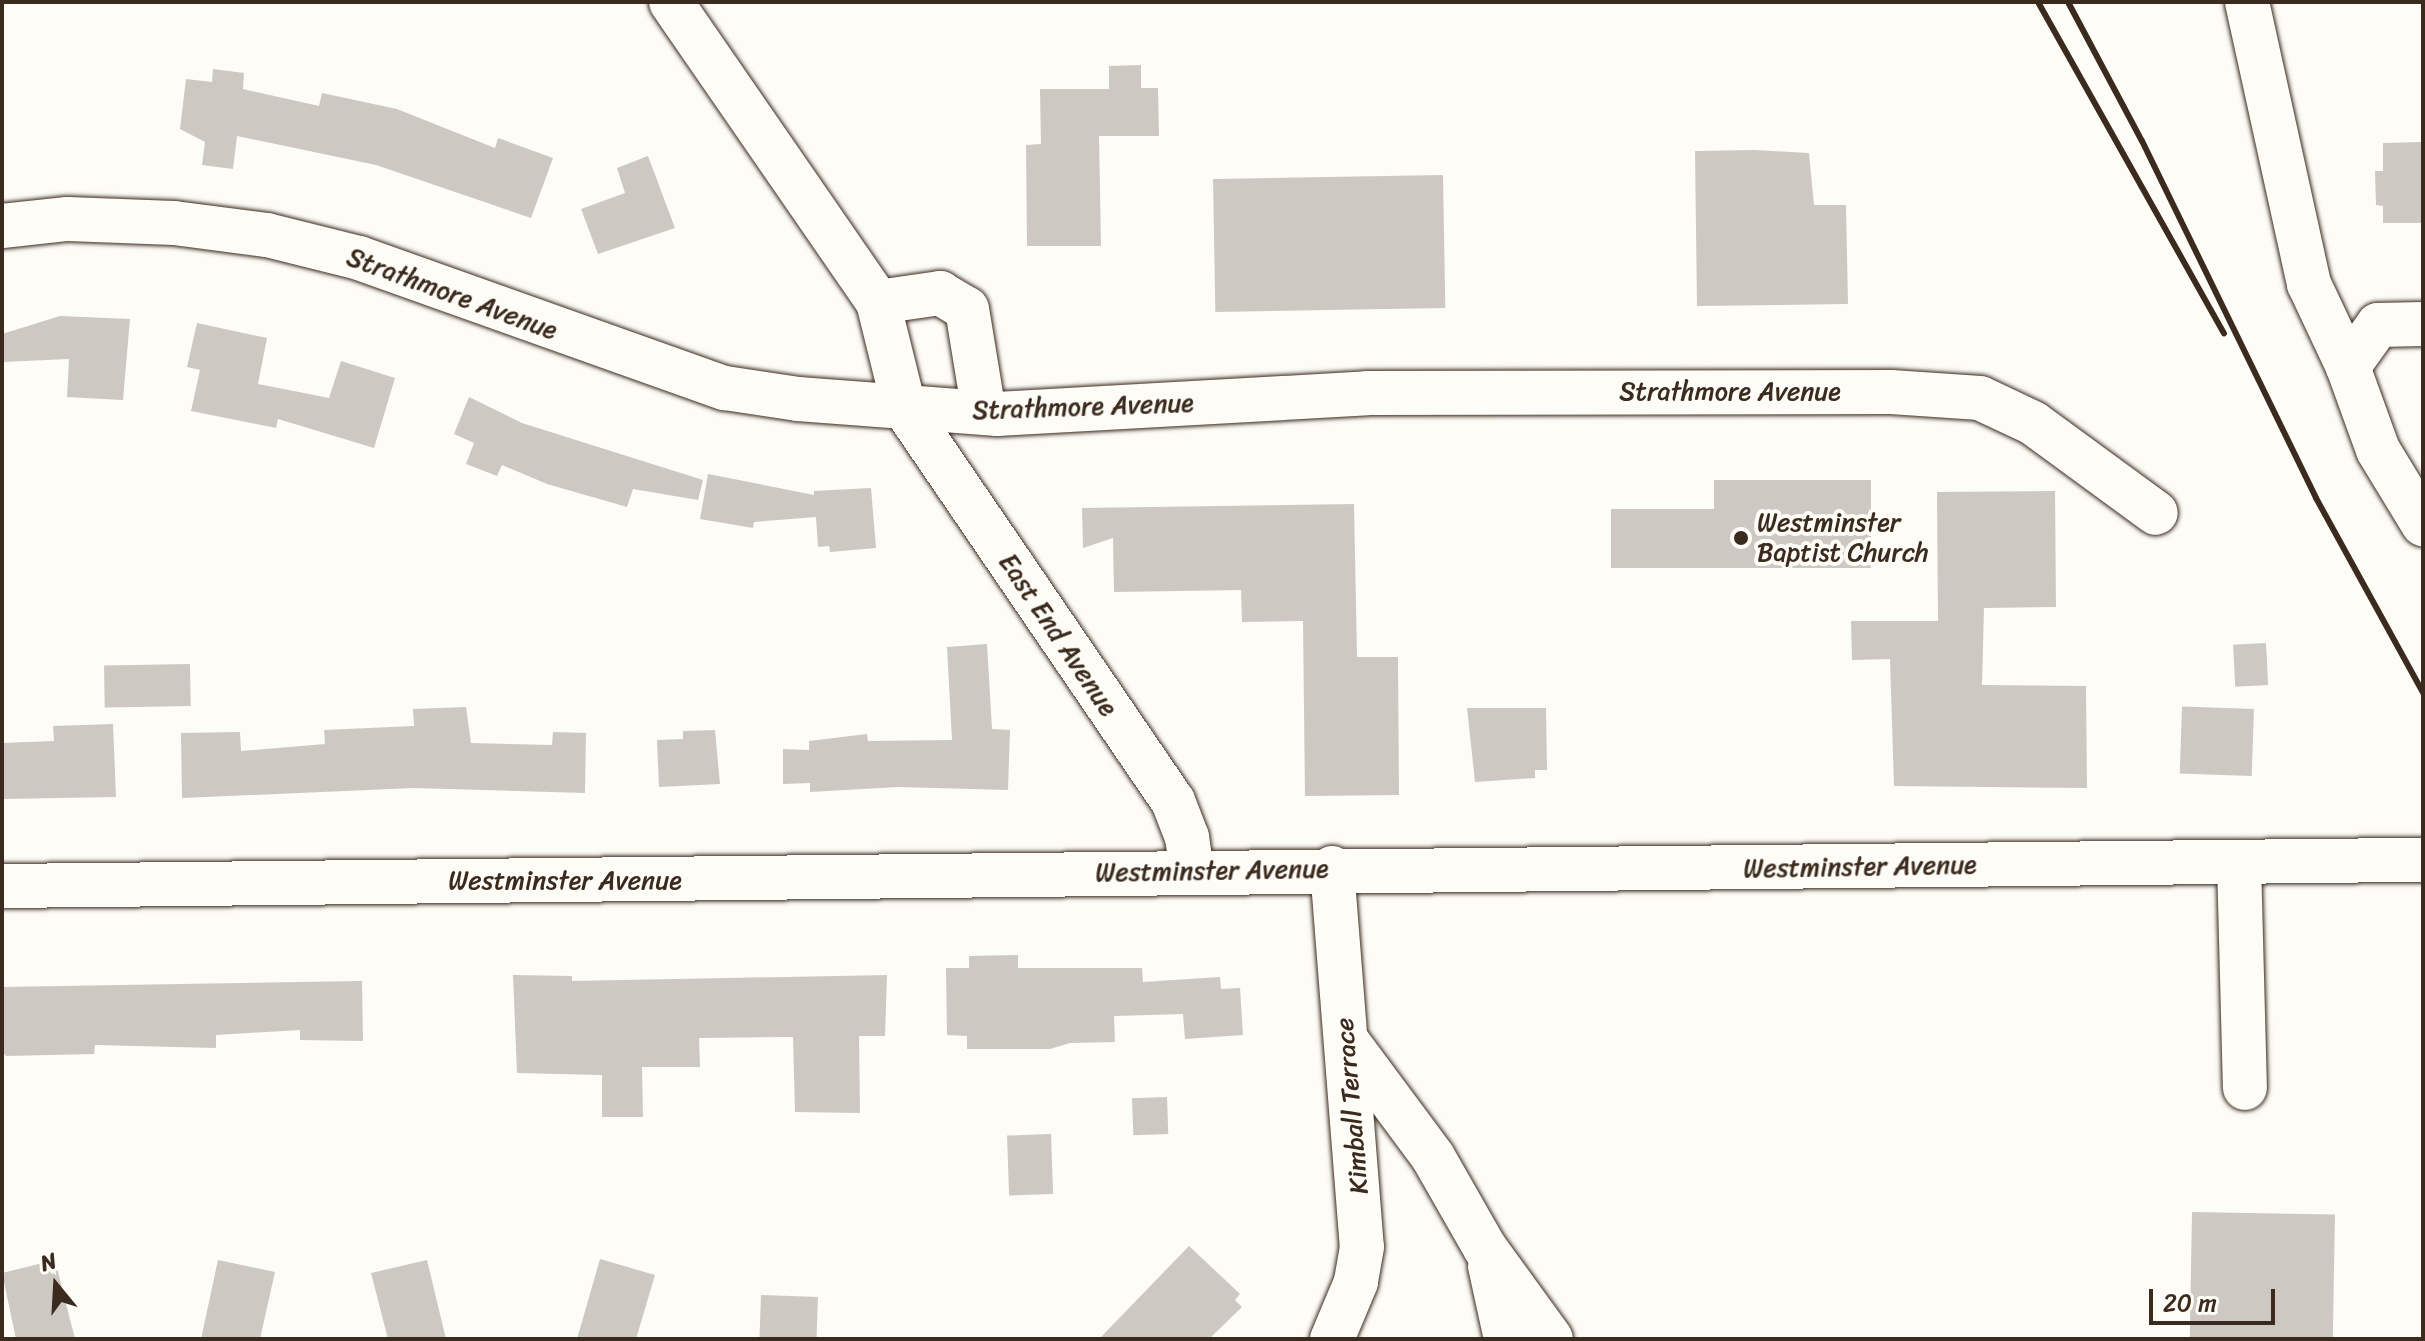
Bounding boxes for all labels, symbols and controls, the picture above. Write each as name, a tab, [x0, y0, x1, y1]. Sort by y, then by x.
street label: Strathmore Avenue	[343, 241, 561, 347]
street label: Strathmore Avenue	[1619, 376, 1841, 408]
street label: Strathmore Avenue	[972, 388, 1194, 426]
place label: Westminster Baptist Church	[1757, 507, 1929, 568]
marker: Westminster Baptist Church	[1732, 529, 1750, 547]
street label: East End Avenue	[992, 548, 1124, 722]
street label: Westminster Avenue	[1743, 849, 1977, 885]
street label: Westminster Avenue	[1095, 853, 1329, 889]
street label: Westminster Avenue	[448, 865, 682, 897]
street label: Kimball Terrace	[1329, 1017, 1375, 1195]
text: N	[35, 1241, 62, 1283]
north arrow	[16, 1245, 96, 1325]
scale bar	[2153, 1273, 2279, 1323]
text: 20 m	[2163, 1282, 2217, 1324]

